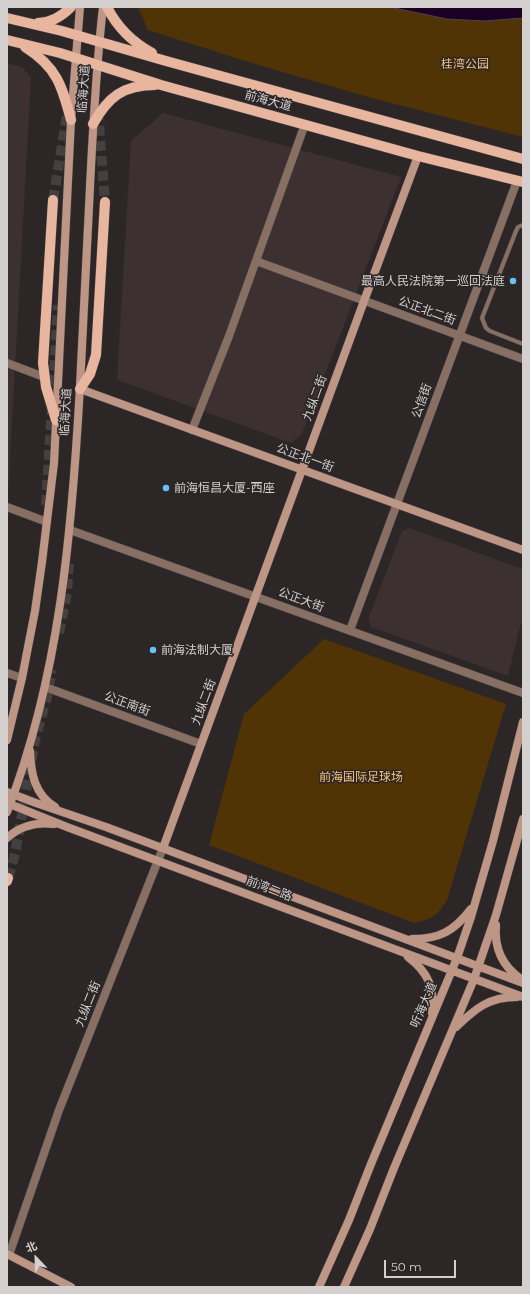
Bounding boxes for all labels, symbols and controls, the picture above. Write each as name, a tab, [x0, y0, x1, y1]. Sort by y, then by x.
park label: 桂湾公园	[441, 57, 489, 71]
street label: 临海大道	[75, 65, 93, 113]
street label: 前海大道	[243, 88, 293, 114]
place label: 最高人民法院第一巡回法庭	[361, 274, 505, 288]
marker: 最高人民法院第一巡回法庭	[508, 276, 518, 286]
street label: 公正北二街	[396, 294, 458, 328]
street label: 九纵二街	[300, 373, 330, 423]
street label: 公信街	[409, 382, 435, 420]
street label: 临海大道	[58, 388, 74, 436]
street label: 公正北一街	[274, 441, 336, 475]
place label: 前海恒昌大厦-西座	[174, 481, 275, 495]
marker: 前海恒昌大厦-西座	[161, 483, 171, 493]
street label: 公正大街	[276, 585, 326, 615]
place label: 前海法制大厦	[161, 643, 233, 657]
marker: 前海法制大厦	[148, 645, 158, 655]
street label: 九纵二街	[189, 677, 219, 727]
street label: 公正南街	[102, 689, 152, 719]
park label: 前海国际足球场	[319, 770, 403, 784]
street label: 前湾二路	[244, 874, 294, 904]
street label: 九纵二街	[72, 979, 104, 1029]
street label: 听海大道	[408, 980, 440, 1030]
north arrow	[16, 1238, 56, 1278]
text: 北	[24, 1238, 39, 1256]
scale bar	[386, 1252, 458, 1278]
text: 50 m	[391, 1259, 422, 1274]

